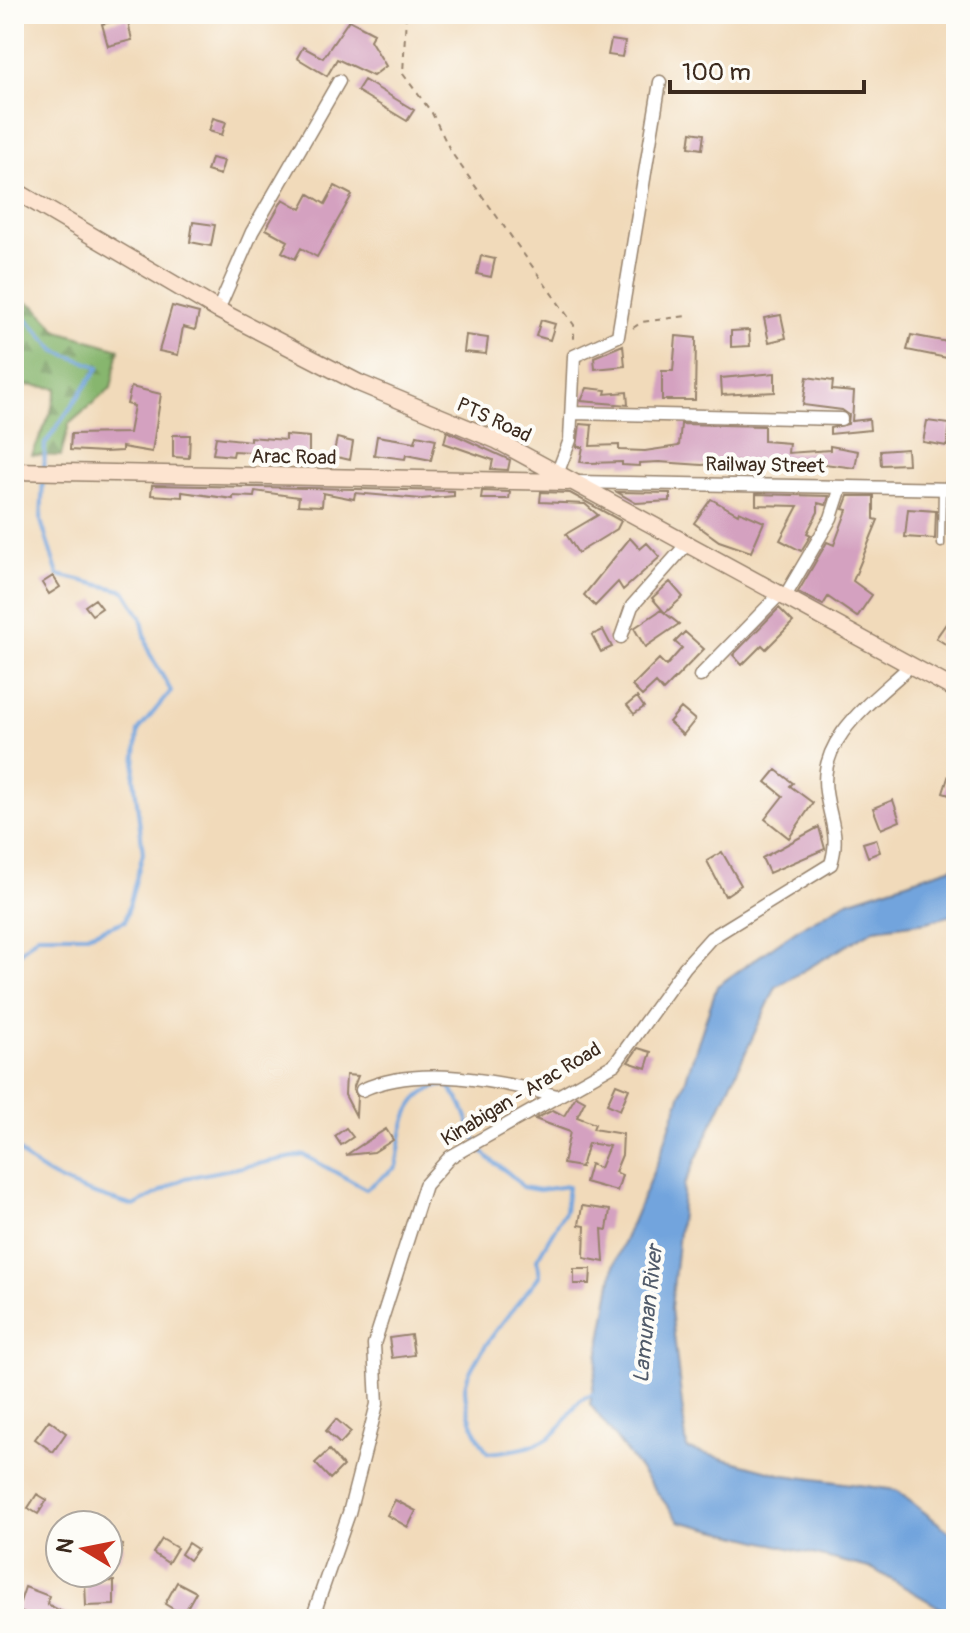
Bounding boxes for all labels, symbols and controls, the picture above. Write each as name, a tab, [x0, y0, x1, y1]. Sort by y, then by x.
scale bar	[670, 44, 864, 94]
text: 100 m	[682, 58, 751, 87]
street label: PTS Road	[453, 392, 535, 448]
street label: Arac Road	[251, 444, 337, 470]
street label: Railway Street	[705, 451, 826, 479]
street label: Kinabigan - Arac Road	[437, 1036, 605, 1152]
water label: Lamunan River	[627, 1241, 669, 1384]
north arrow	[44, 1509, 124, 1589]
text: N	[50, 1536, 80, 1555]

